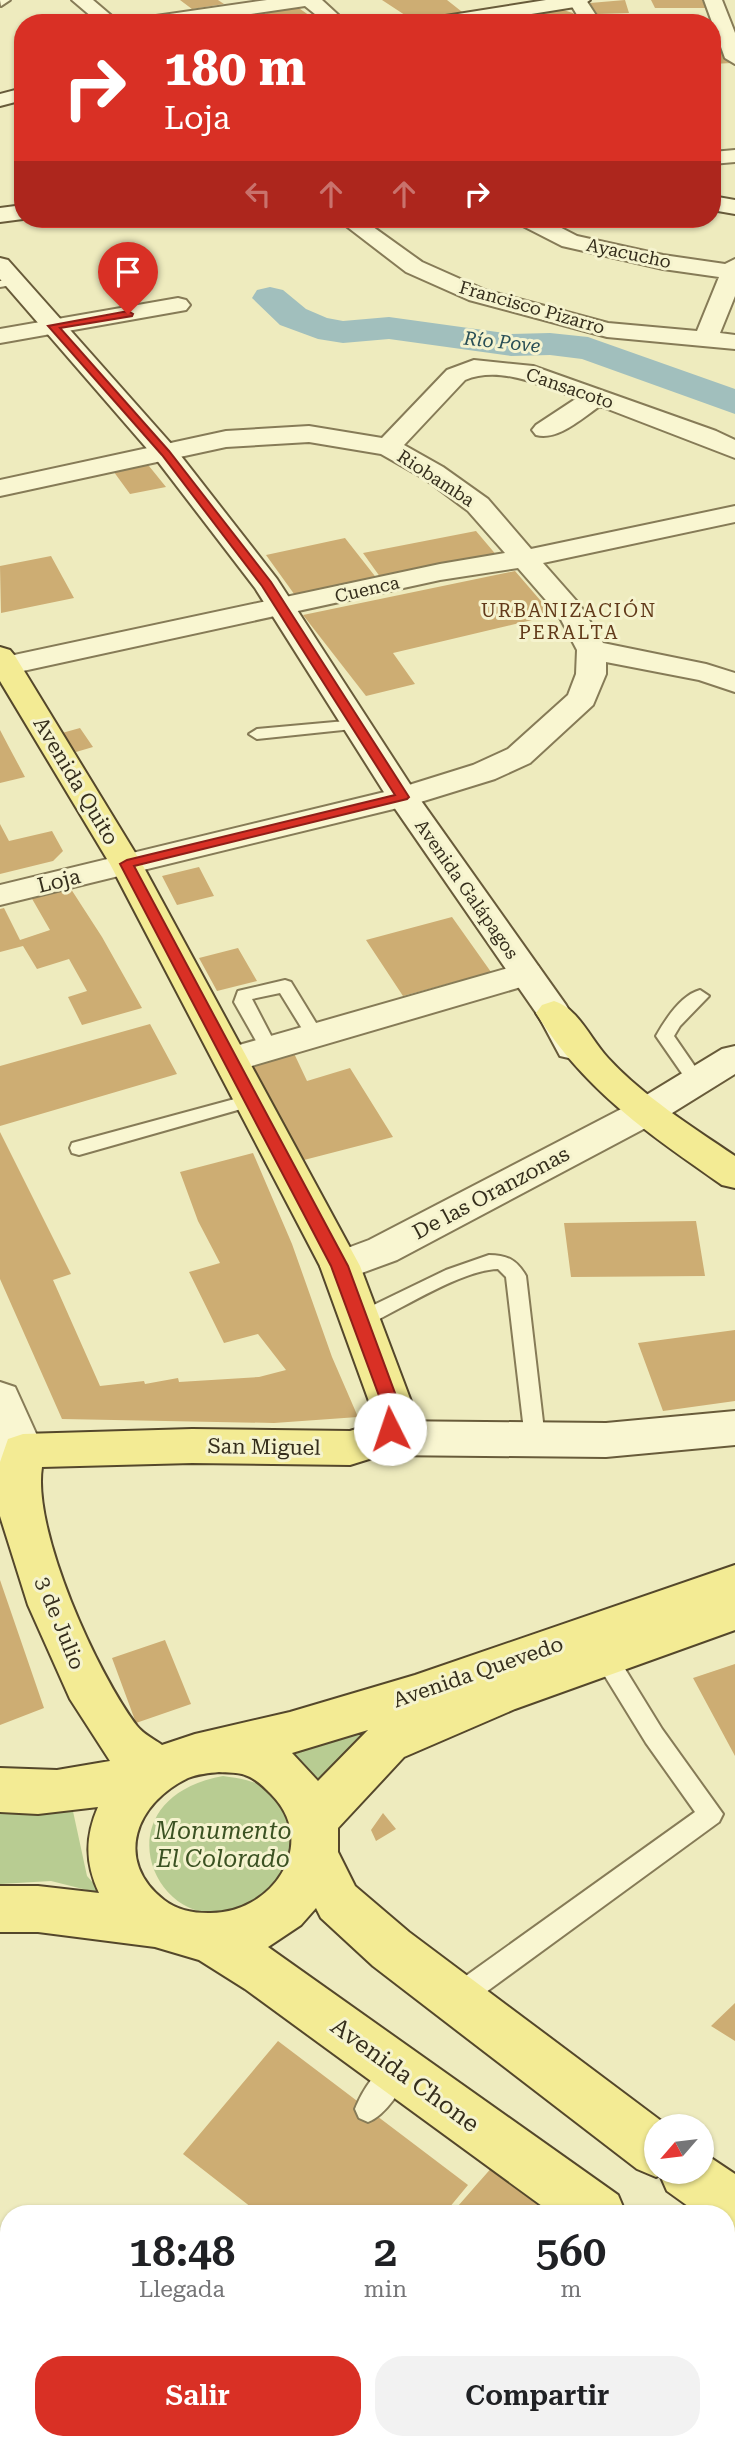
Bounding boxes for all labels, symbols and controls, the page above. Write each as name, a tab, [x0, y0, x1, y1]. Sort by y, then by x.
text: 180 m	[164, 40, 306, 97]
icon: right	[49, 42, 140, 133]
text: Loja	[164, 99, 230, 137]
icon: left	[239, 175, 277, 213]
icon: ahead	[312, 175, 350, 213]
icon: ahead	[385, 175, 423, 213]
icon: right	[458, 175, 496, 213]
street label: Ayacucho	[585, 234, 673, 272]
pin	[98, 242, 158, 314]
icon: arrive	[109, 253, 147, 291]
street label: Francisco Pizarro	[457, 276, 607, 338]
water label: Río Pove	[462, 326, 542, 357]
street label: Cansacoto	[524, 363, 616, 413]
street label: Riobamba	[393, 445, 479, 511]
street label: Cuenca	[333, 571, 402, 607]
district label: URBANIZACIÓN PERALTA	[481, 599, 657, 644]
street label: Avenida Quito	[28, 713, 124, 849]
street label: Avenida Galápagos	[411, 815, 523, 963]
street label: Loja	[35, 864, 84, 898]
street label: De las Oranzonas	[409, 1142, 573, 1244]
position arrow	[353, 1392, 427, 1466]
street label: San Miguel	[207, 1434, 321, 1460]
street label: 3 de Julio	[30, 1573, 90, 1673]
street label: Avenida Quevedo	[390, 1632, 566, 1712]
park label: Monumento El Colorado	[154, 1817, 291, 1873]
street label: Avenida Chone	[325, 2012, 485, 2138]
north arrow	[644, 2114, 714, 2184]
map controls	[644, 2114, 714, 2184]
text: 18:48	[129, 2227, 235, 2276]
text: 2	[374, 2227, 397, 2276]
text: 560	[536, 2227, 606, 2276]
text: Llegada	[139, 2276, 225, 2303]
text: min	[364, 2276, 407, 2303]
text: m	[560, 2276, 581, 2303]
button: Salir	[35, 2356, 361, 2436]
button: Compartir	[375, 2356, 700, 2436]

